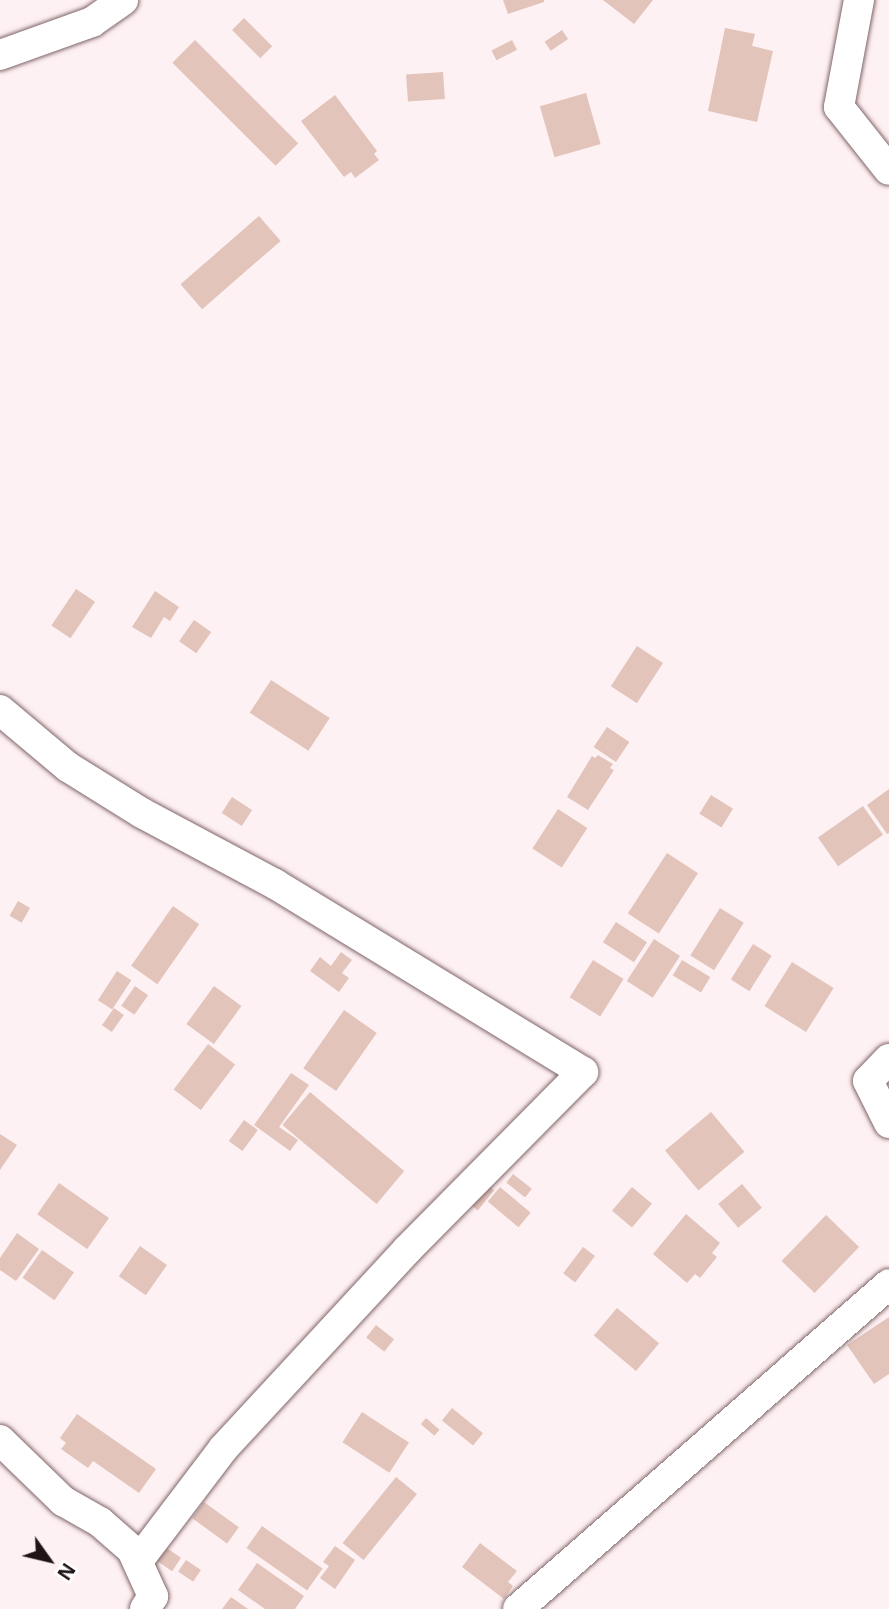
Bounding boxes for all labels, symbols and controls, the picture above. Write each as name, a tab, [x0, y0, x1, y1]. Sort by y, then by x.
north arrow	[14, 1525, 84, 1595]
text: N	[51, 1558, 82, 1585]

